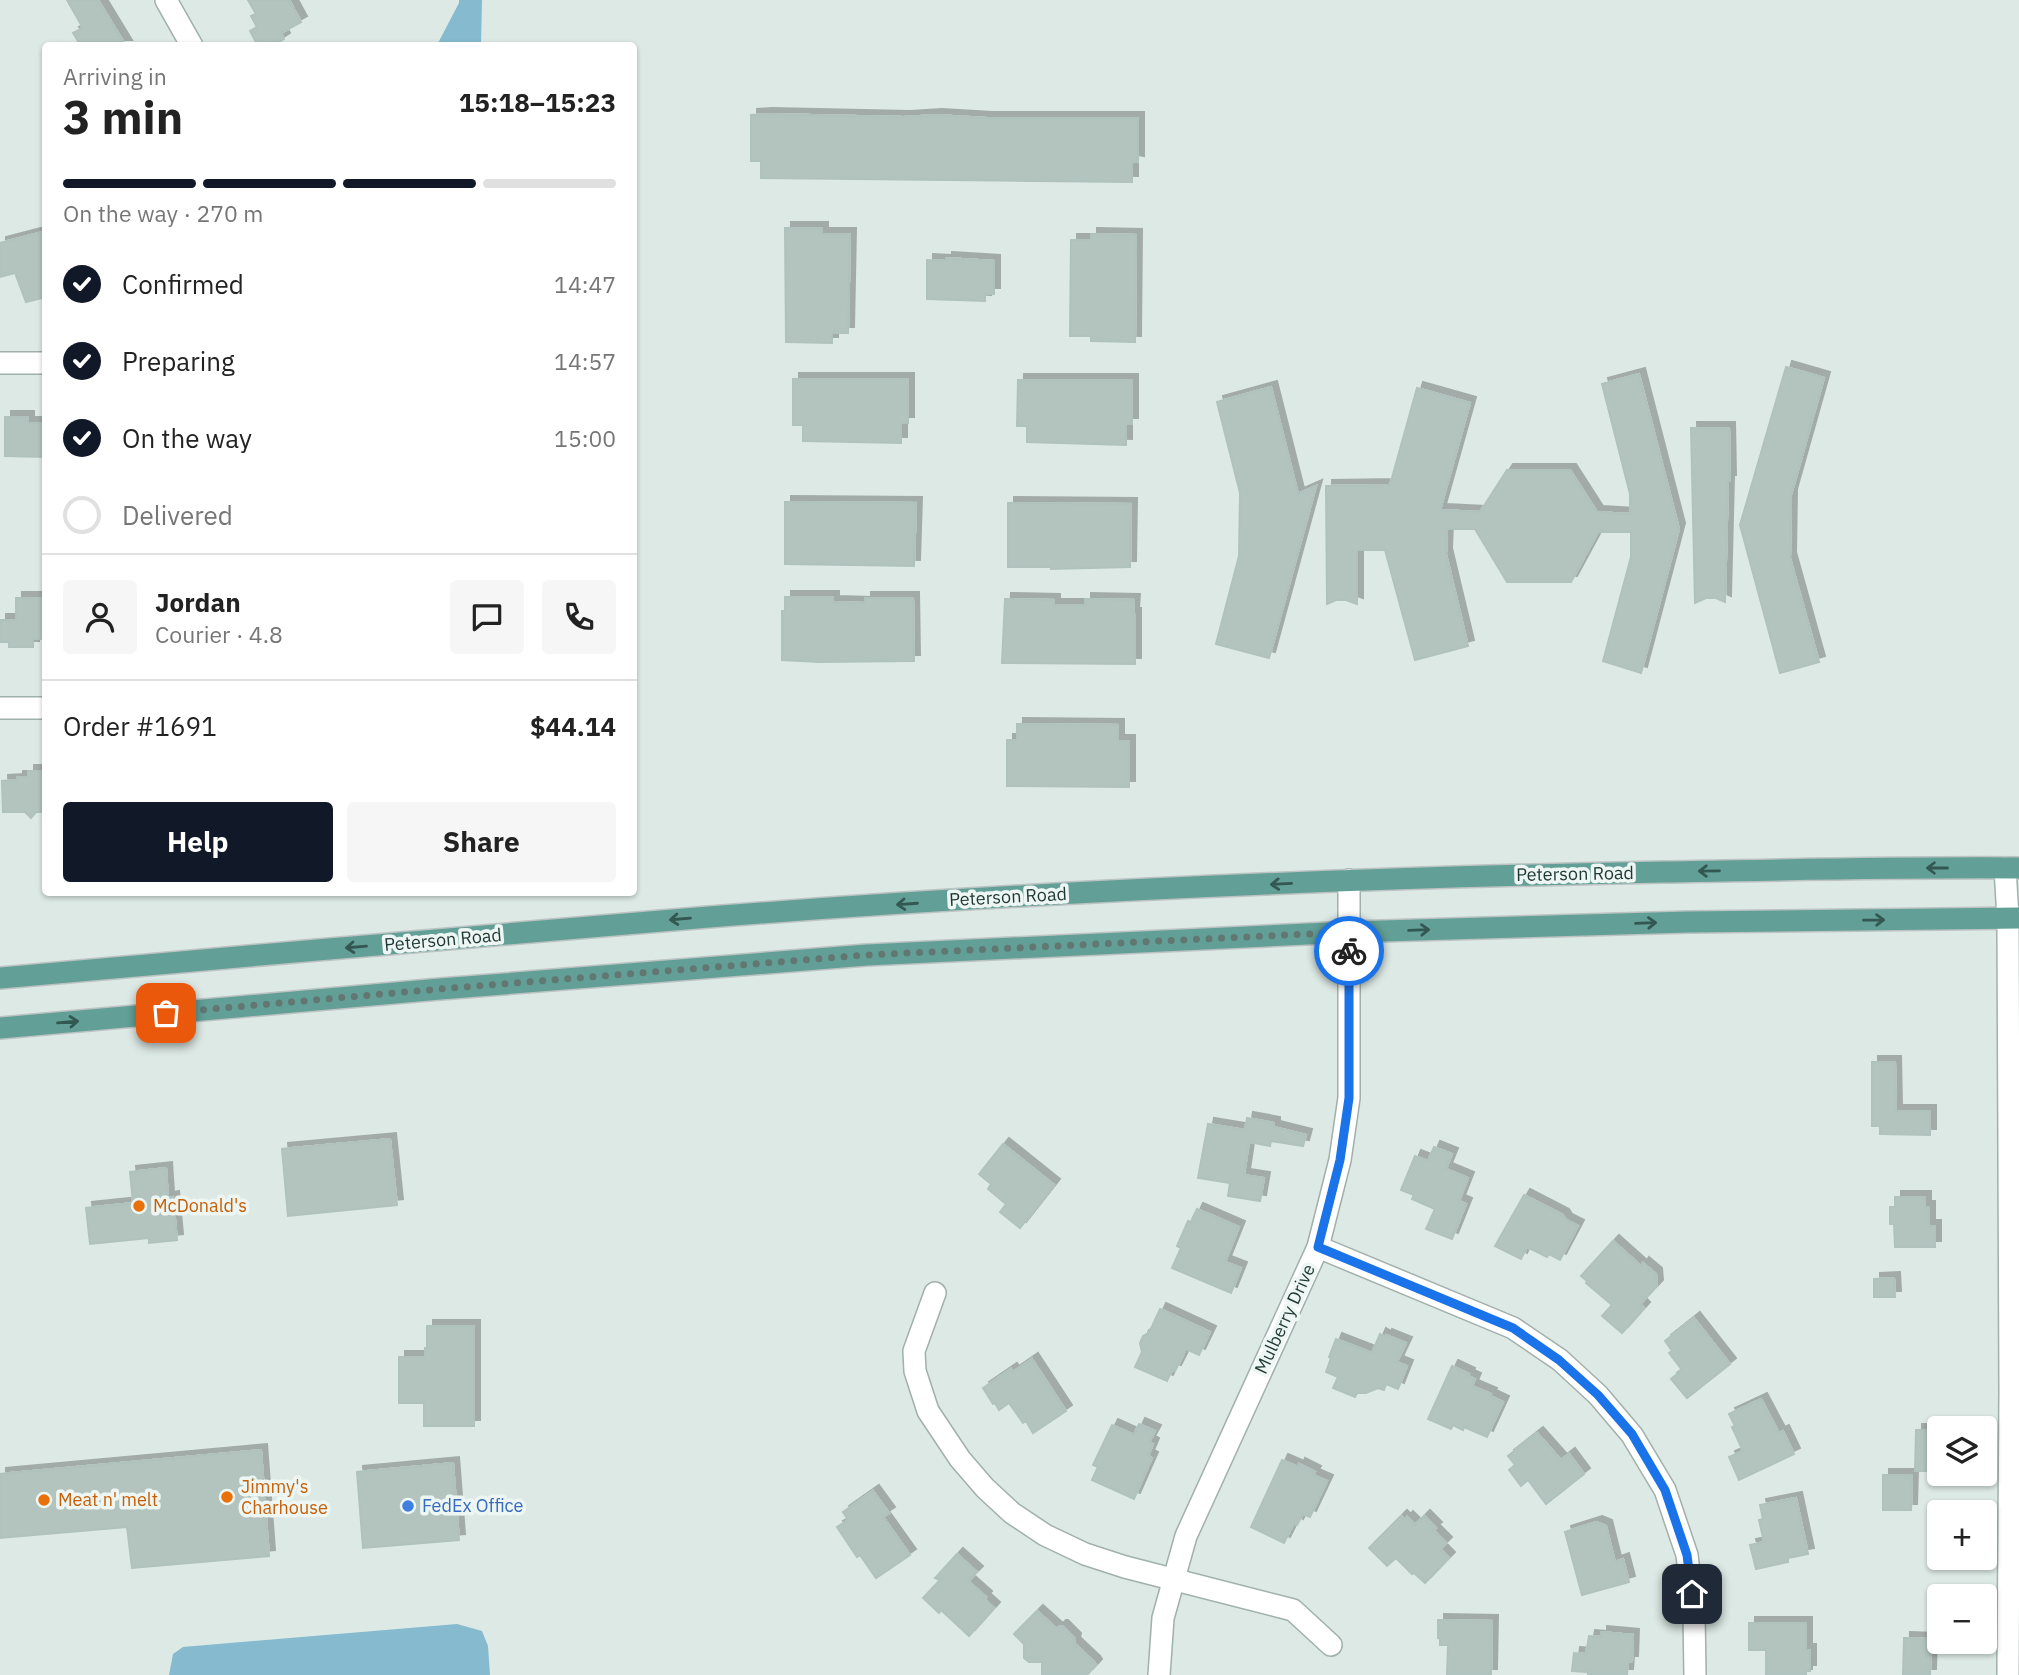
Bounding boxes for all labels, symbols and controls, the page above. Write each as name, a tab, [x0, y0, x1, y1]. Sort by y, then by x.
text: Arriving in	[63, 61, 167, 91]
text: 15:18–15:23	[459, 85, 616, 119]
text: 3 min	[63, 87, 183, 147]
text: On the way · 270 m	[63, 198, 263, 228]
icon: check	[63, 265, 101, 303]
text: Confirmed	[122, 267, 244, 301]
text: 14:47	[554, 269, 616, 299]
icon: check	[63, 342, 101, 380]
text: Preparing	[122, 344, 235, 378]
text: 14:57	[554, 346, 616, 376]
icon: check	[63, 419, 101, 457]
text: On the way	[122, 421, 252, 455]
text: 15:00	[554, 423, 616, 453]
text: Delivered	[122, 498, 233, 532]
button: person	[63, 580, 137, 654]
button: chat	[450, 580, 524, 654]
button: phone	[542, 580, 616, 654]
text: Jordan	[155, 585, 241, 619]
text: Courier · 4.8	[155, 619, 283, 649]
text: Order #1691	[63, 709, 217, 743]
text: $44.14	[530, 709, 616, 743]
button: Help	[63, 802, 333, 882]
button: Share	[347, 802, 616, 882]
street label: Peterson Road	[1516, 861, 1634, 886]
one-way arrow	[1925, 861, 1948, 875]
one-way arrow	[1698, 864, 1721, 878]
one-way arrow	[1270, 877, 1293, 890]
street label: Peterson Road	[949, 882, 1067, 911]
one-way arrow	[896, 898, 919, 911]
one-way arrow	[669, 913, 692, 926]
one-way arrow	[1862, 913, 1885, 927]
courier	[1314, 916, 1384, 986]
one-way arrow	[1635, 916, 1658, 929]
street label: Peterson Road	[383, 923, 503, 956]
one-way arrow	[1407, 923, 1430, 936]
icon: bike	[1330, 932, 1368, 970]
one-way arrow	[345, 941, 368, 954]
pin	[136, 983, 196, 1043]
icon: bag	[147, 994, 185, 1032]
one-way arrow	[56, 1015, 79, 1028]
place label: McDonald's	[153, 1194, 247, 1217]
marker: McDonald's	[131, 1198, 147, 1214]
street label: Mulberry Drive	[1249, 1260, 1320, 1377]
map controls	[1927, 1416, 1997, 1654]
button: layers	[1927, 1416, 1997, 1486]
place label: Jimmy's Charhouse	[241, 1475, 328, 1519]
place label: Meat n' melt	[58, 1488, 158, 1511]
marker: Jimmy's Charhouse	[219, 1489, 235, 1505]
marker: Meat n' melt	[36, 1492, 52, 1508]
place label: FedEx Office	[422, 1494, 524, 1517]
marker: FedEx Office	[400, 1498, 416, 1514]
button: +	[1927, 1500, 1997, 1570]
pin	[1662, 1564, 1722, 1624]
icon: home	[1673, 1575, 1711, 1613]
button: −	[1927, 1584, 1997, 1654]

